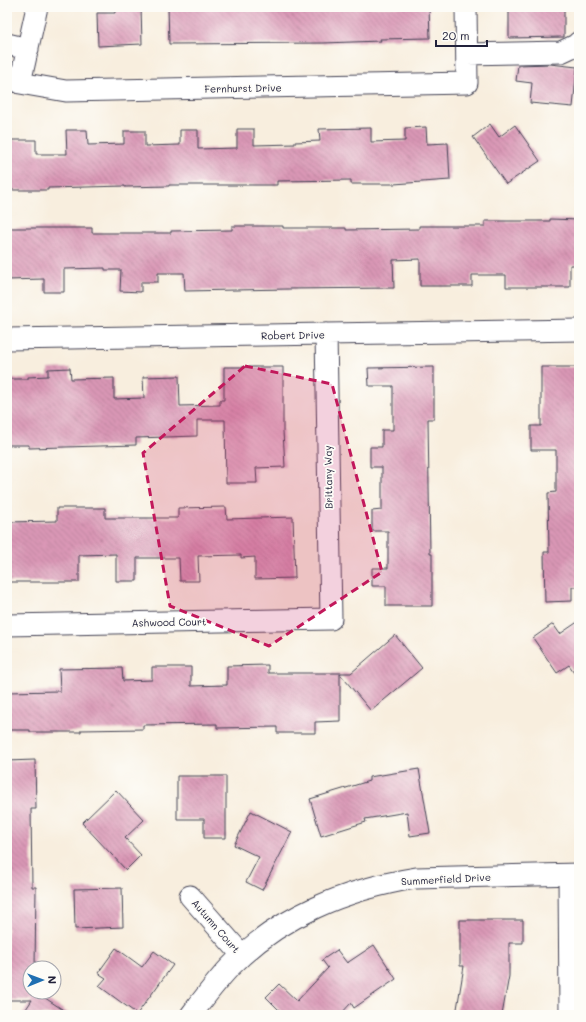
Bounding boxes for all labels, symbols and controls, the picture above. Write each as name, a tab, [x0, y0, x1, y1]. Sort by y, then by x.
scale bar	[436, 22, 487, 48]
text: 20 m	[442, 27, 470, 43]
street label: Fernhurst Drive	[204, 80, 282, 96]
street label: Robert Drive	[261, 327, 325, 343]
street label: Brittany Way	[320, 445, 336, 509]
street label: Ashwood Court	[132, 614, 206, 630]
street label: Summerfield Drive	[401, 870, 491, 888]
street label: Autumn Court	[189, 896, 243, 956]
north arrow	[22, 960, 62, 1000]
text: N	[45, 976, 60, 984]

